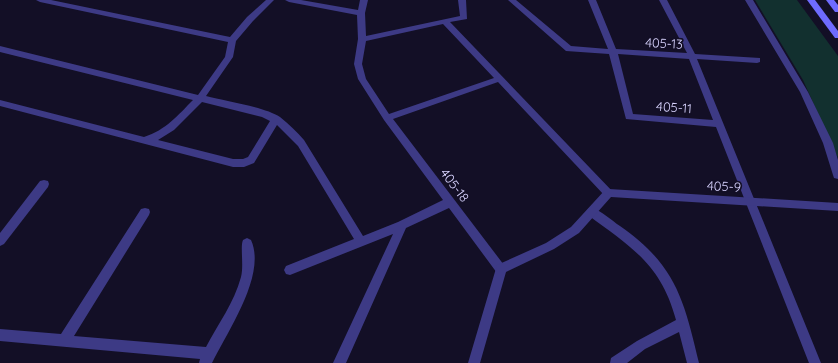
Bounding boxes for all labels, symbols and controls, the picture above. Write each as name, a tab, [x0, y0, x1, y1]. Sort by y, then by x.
street label: 405-13	[645, 34, 683, 52]
street label: 405-11	[656, 98, 692, 116]
street label: 405-18	[437, 165, 473, 205]
street label: 405-9	[707, 177, 741, 195]

